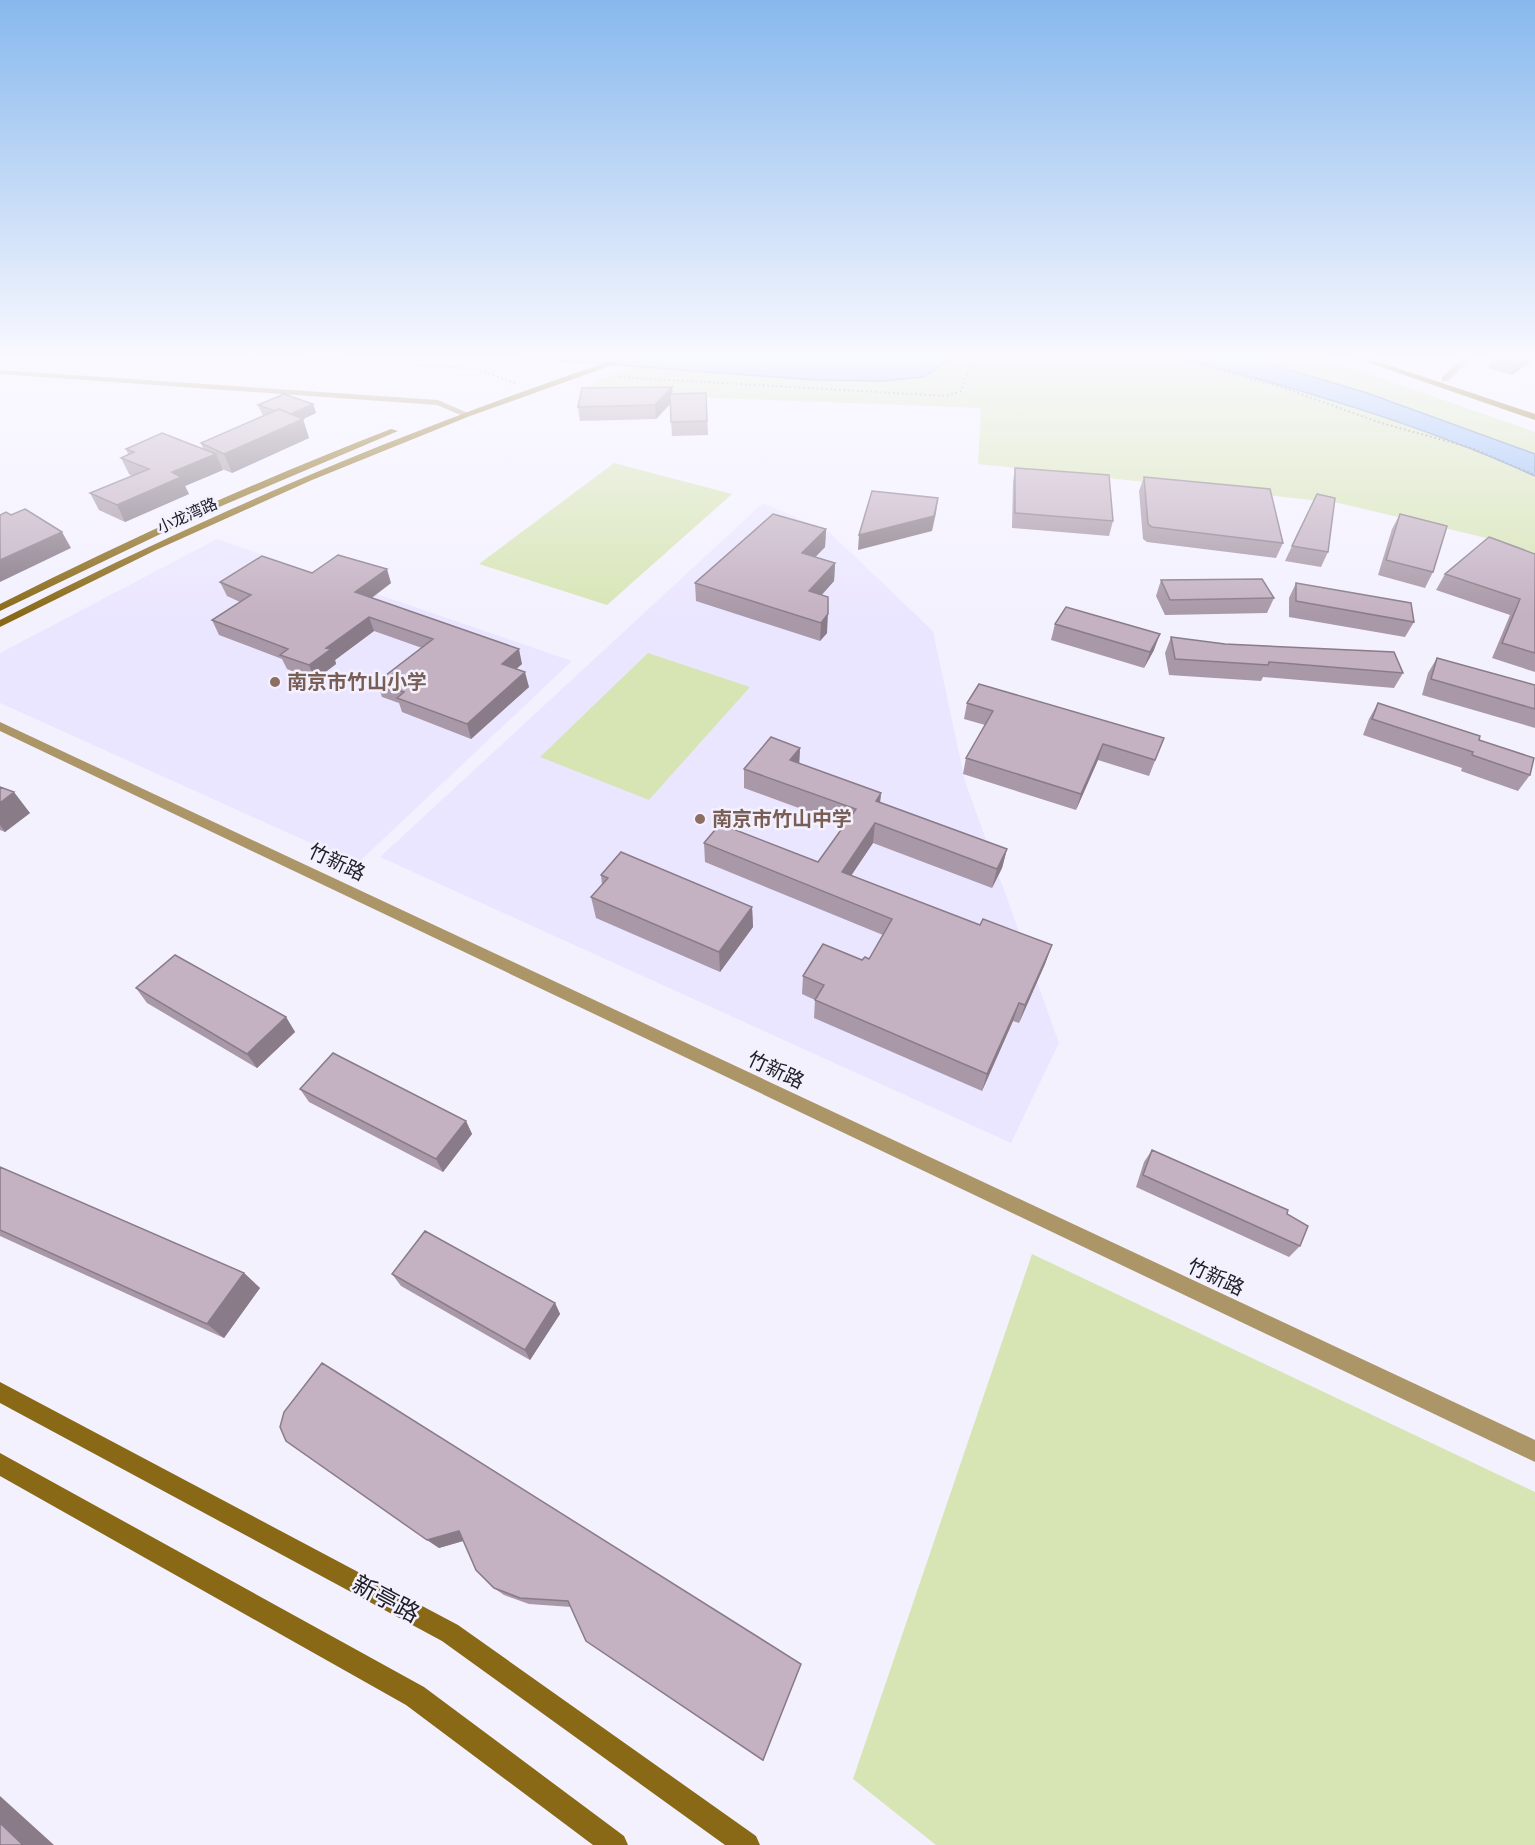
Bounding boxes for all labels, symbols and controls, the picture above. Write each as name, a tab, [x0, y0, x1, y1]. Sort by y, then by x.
street label: 小龙湾路	[154, 493, 220, 536]
place label: 南京市竹山小学	[287, 669, 427, 693]
marker: 南京市竹山小学	[268, 675, 282, 689]
place label: 南京市竹山中学	[712, 806, 852, 830]
marker: 南京市竹山中学	[693, 812, 707, 826]
street label: 竹新路	[305, 838, 370, 885]
street label: 竹新路	[744, 1046, 809, 1093]
street label: 竹新路	[1184, 1253, 1249, 1300]
street label: 新亭路	[348, 1568, 425, 1627]

